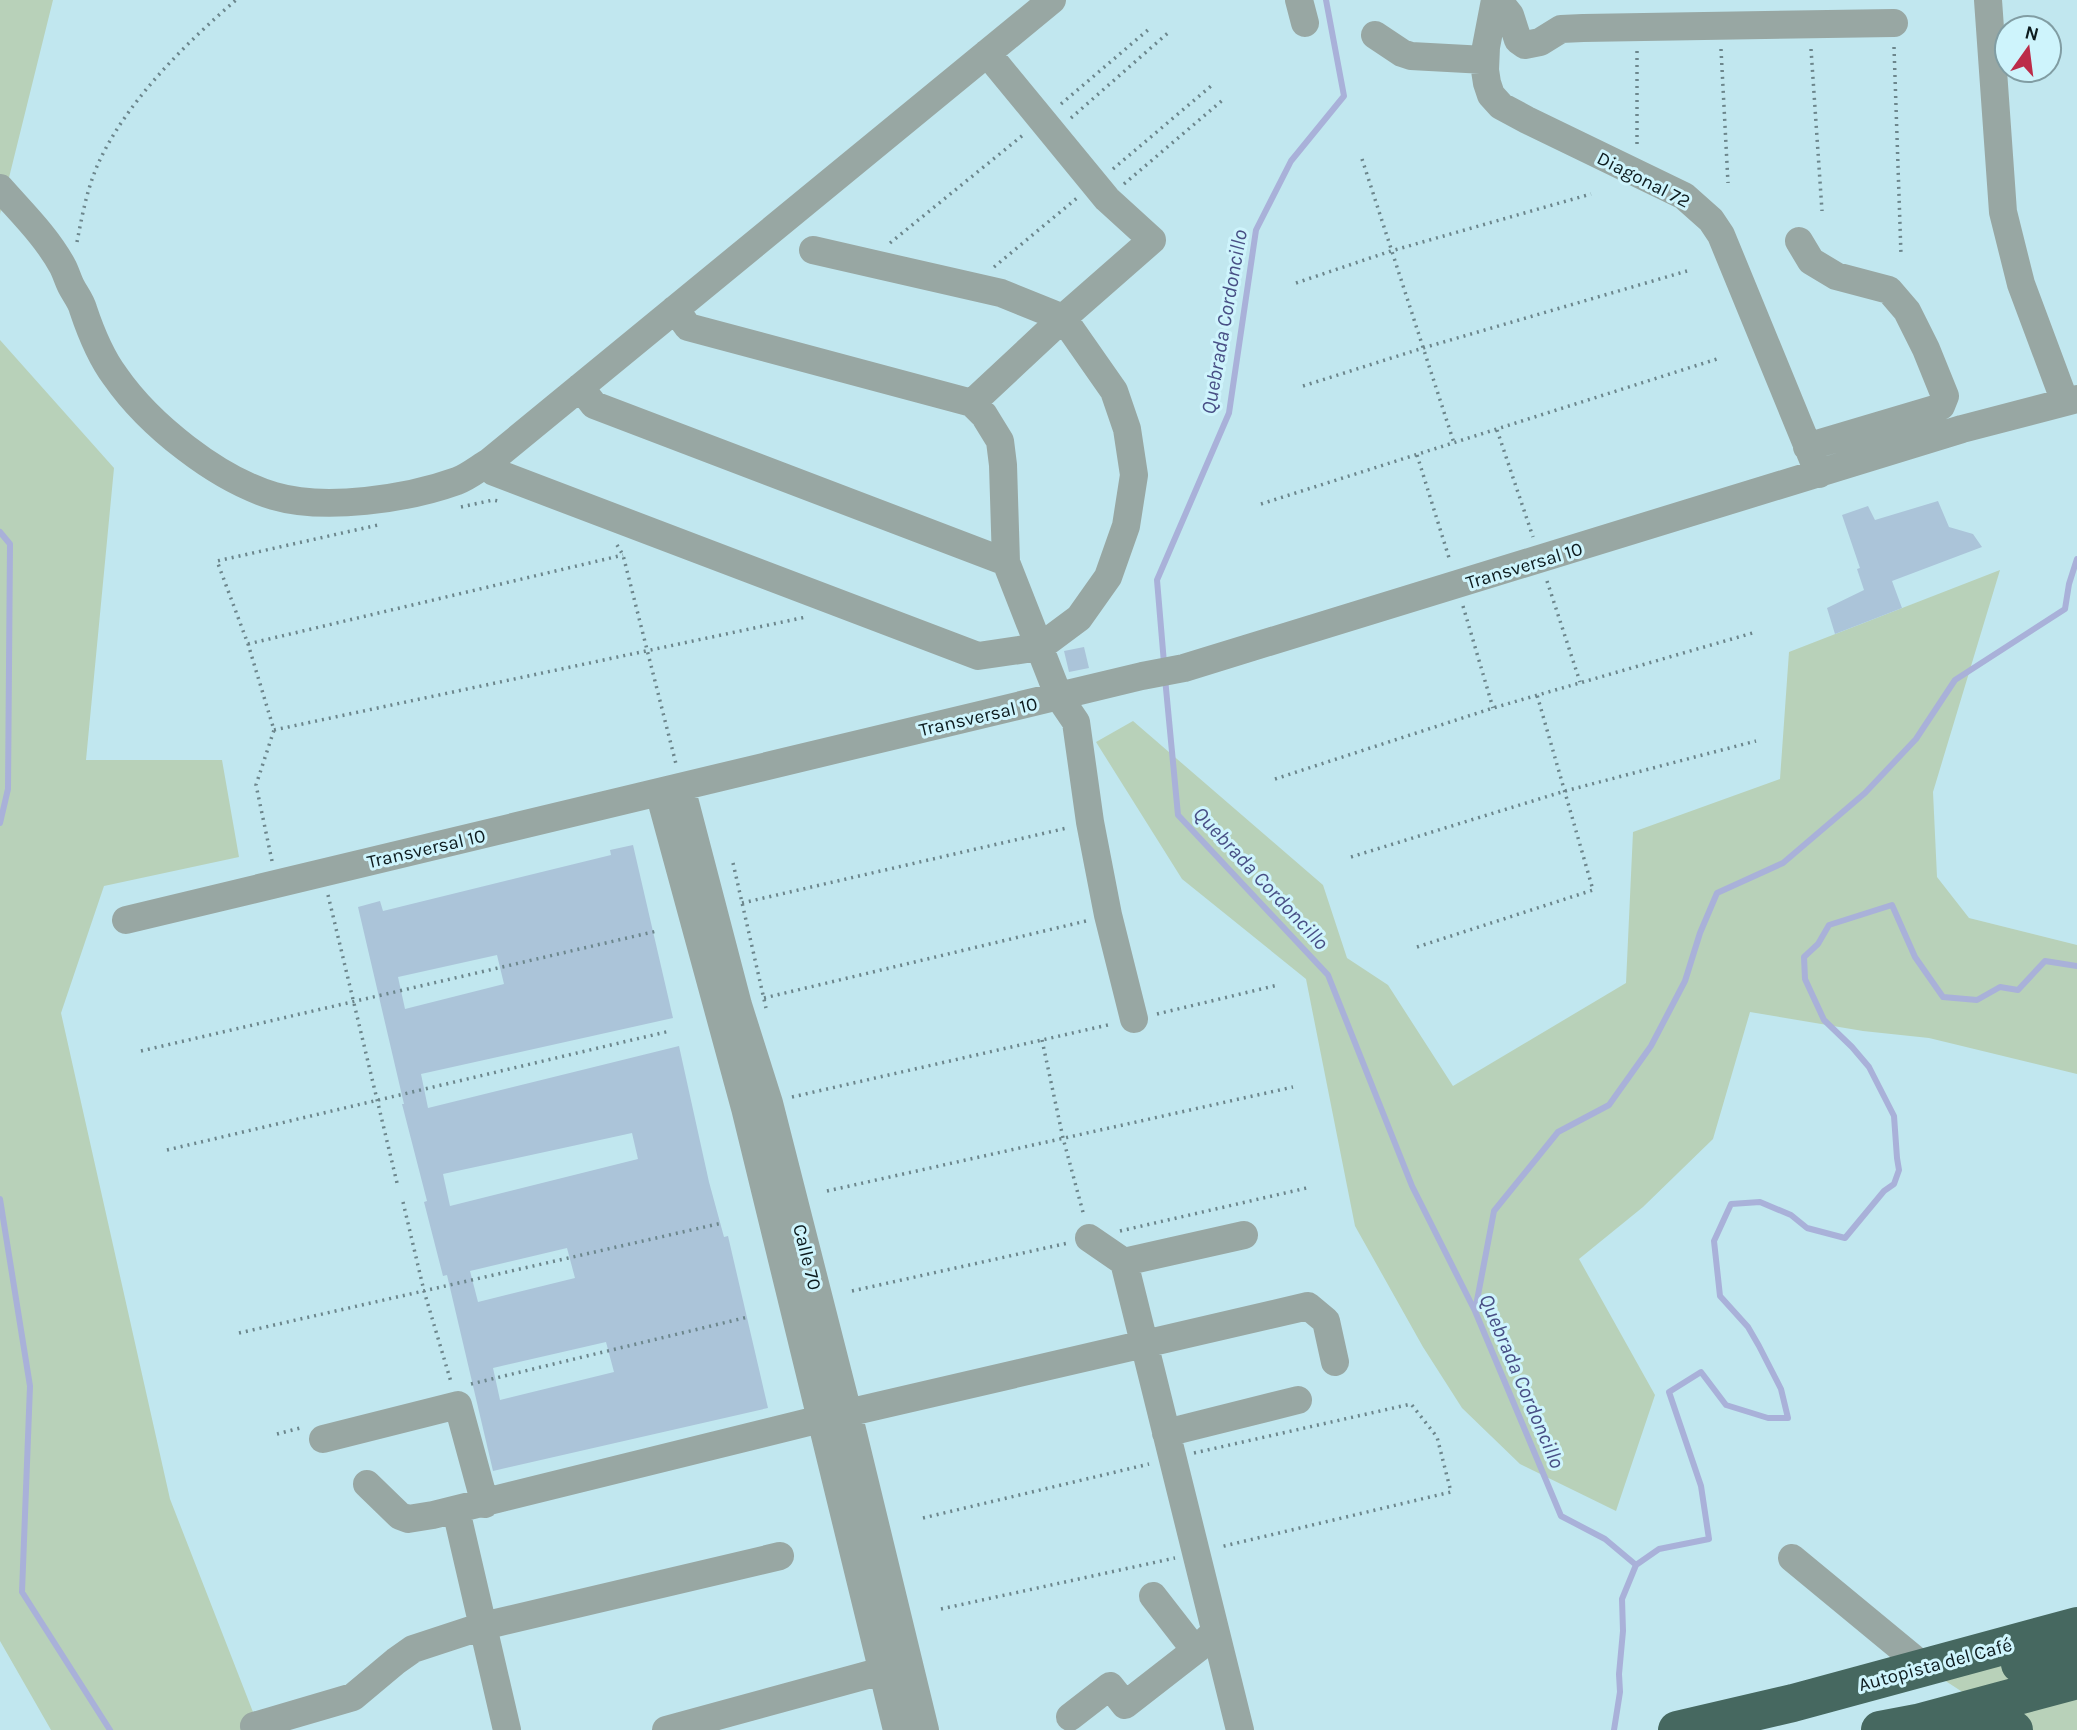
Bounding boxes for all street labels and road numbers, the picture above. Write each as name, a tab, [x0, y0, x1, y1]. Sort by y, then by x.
street label: Diagonal 72	[1593, 147, 1694, 213]
street label: Transversal 10	[1463, 538, 1585, 594]
street label: Transversal 10	[917, 693, 1040, 741]
street label: Transversal 10	[365, 825, 488, 873]
street label: Calle 70	[788, 1222, 826, 1293]
street label: Autopista del Café	[1856, 1634, 2014, 1696]

